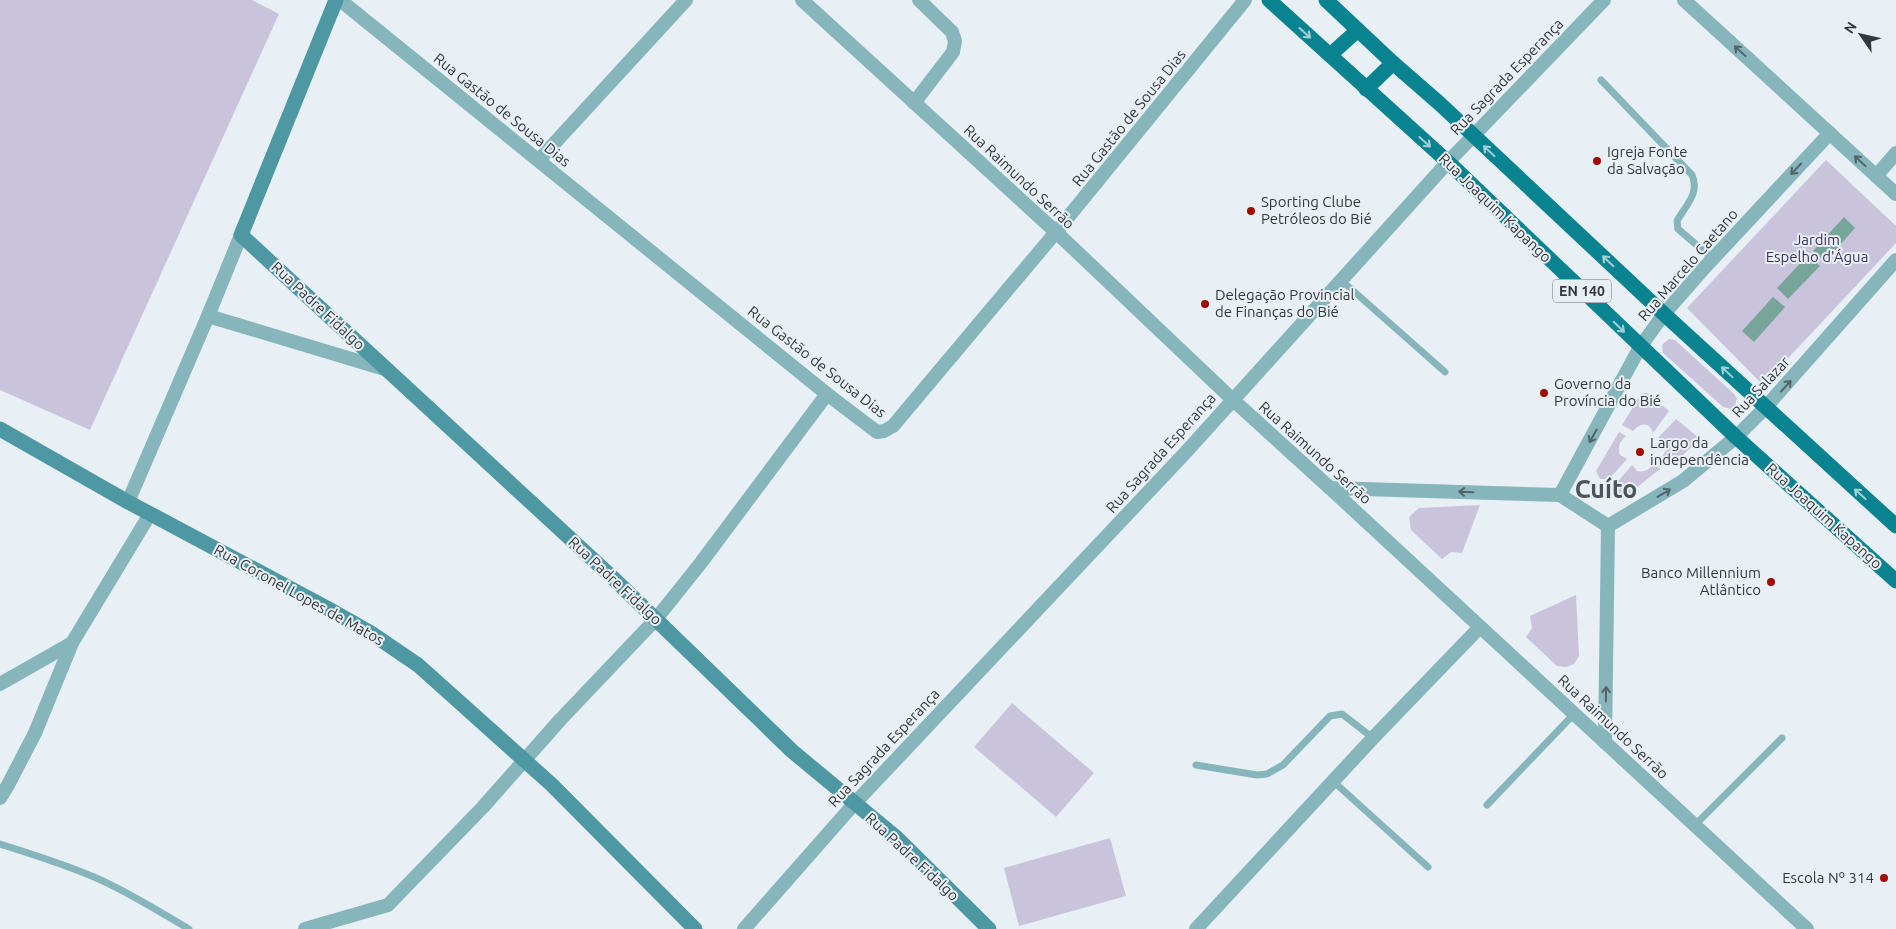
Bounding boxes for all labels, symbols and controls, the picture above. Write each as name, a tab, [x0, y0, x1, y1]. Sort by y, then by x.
north arrow	[1836, 10, 1886, 60]
street label: Rua Sagrada Esperança	[1447, 15, 1567, 138]
text: N	[1841, 19, 1860, 37]
one-way arrow	[1299, 27, 1312, 39]
street label: Rua Gastão de Sousa Dias	[1068, 46, 1189, 189]
one-way arrow	[1734, 46, 1747, 57]
street label: Rua Gastão de Sousa Dias	[431, 49, 574, 170]
street label: Rua Raimundo Serrão	[961, 121, 1078, 232]
one-way arrow	[1419, 136, 1432, 148]
place label: Igreja Fonte da Salvação	[1607, 143, 1688, 177]
one-way arrow	[1483, 145, 1496, 157]
street label: Rua Joaquim Kapango	[1436, 150, 1555, 266]
marker: Igreja Fonte da Salvação	[1591, 155, 1603, 167]
one-way arrow	[1854, 155, 1866, 167]
one-way arrow	[1790, 163, 1802, 175]
place label: Sporting Clube Petróleos do Bié	[1261, 193, 1372, 227]
marker: Sporting Clube Petróleos do Bié	[1245, 205, 1257, 217]
street label: Rua Marcelo Caetano	[1634, 205, 1741, 324]
park label: Jardim Espelho d'Água	[1766, 231, 1868, 265]
one-way arrow	[1602, 255, 1615, 267]
street label: Rua Padre Fidalgo	[268, 258, 368, 353]
road number: EN 140	[1553, 280, 1611, 302]
place label: Delegação Provincial de Finanças do Bié	[1215, 286, 1355, 320]
marker: Delegação Provincial de Finanças do Bié	[1199, 298, 1211, 310]
street label: Rua Gastão de Sousa Dias	[745, 302, 890, 421]
one-way arrow	[1613, 321, 1625, 333]
street label: Rua Salazar	[1728, 353, 1793, 420]
one-way arrow	[1720, 366, 1733, 378]
place label: Governo da Província do Bié	[1554, 375, 1661, 409]
one-way arrow	[1780, 379, 1792, 392]
marker: Governo da Província do Bié	[1538, 387, 1550, 399]
street label: Rua Sagrada Esperança	[1102, 389, 1219, 516]
street label: Rua Raimundo Serrão	[1256, 398, 1375, 507]
one-way arrow	[1588, 428, 1598, 443]
place label: Largo da independência	[1650, 434, 1749, 468]
marker: Largo da independência	[1634, 446, 1646, 458]
street label: Rua Joaquim Kapango	[1763, 459, 1886, 572]
district label: Cuíto	[1575, 475, 1637, 503]
one-way arrow	[1657, 487, 1671, 497]
one-way arrow	[1458, 488, 1474, 497]
one-way arrow	[1853, 488, 1866, 499]
street label: Rua Padre Fidalgo	[565, 533, 665, 628]
street label: Rua Coronel Lopes de Matos	[211, 541, 387, 648]
place label: Banco Millennium Atlântico	[1641, 564, 1761, 598]
marker: Banco Millennium Atlântico	[1765, 576, 1777, 588]
street label: Rua Raimundo Serrão	[1555, 671, 1672, 782]
street label: Rua Sagrada Esperança	[825, 685, 943, 810]
one-way arrow	[1601, 686, 1611, 702]
street label: Rua Padre Fidalgo	[862, 809, 962, 904]
place label: Escola Nº 314	[1782, 869, 1874, 886]
marker: Escola Nº 314	[1878, 872, 1890, 884]

